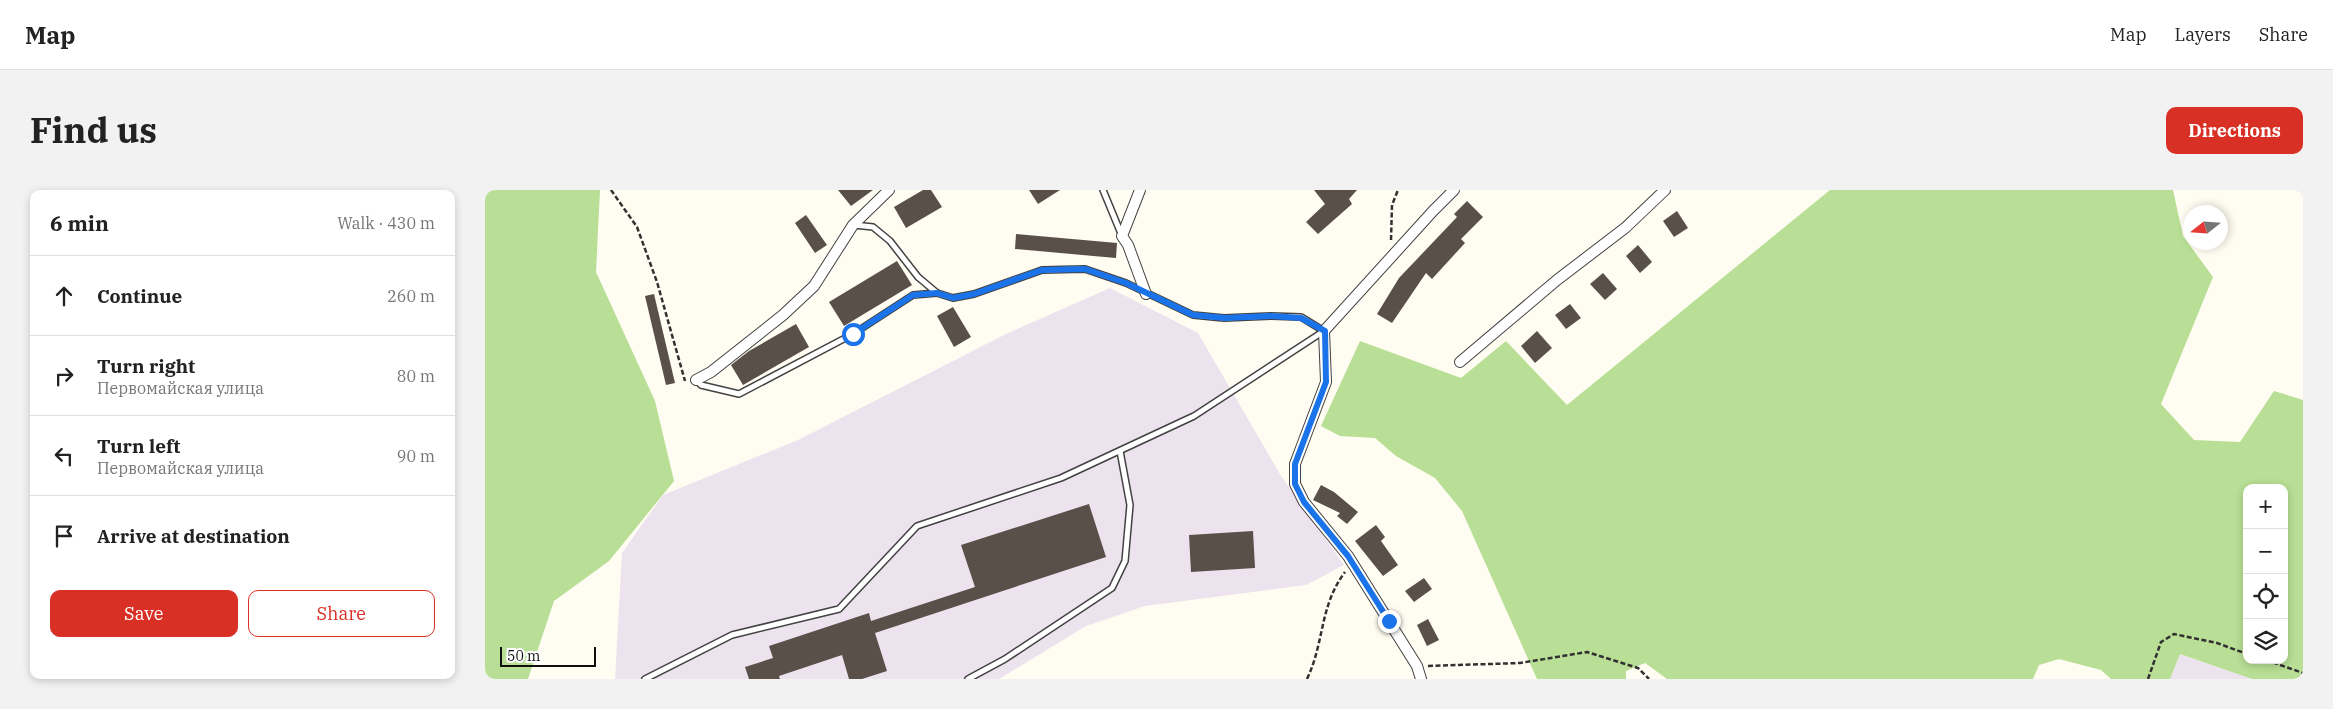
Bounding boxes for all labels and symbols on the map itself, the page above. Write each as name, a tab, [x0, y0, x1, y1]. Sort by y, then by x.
north arrow	[2183, 205, 2228, 250]
route start	[842, 323, 865, 346]
route end	[1378, 610, 1401, 633]
scale bar	[500, 644, 596, 667]

